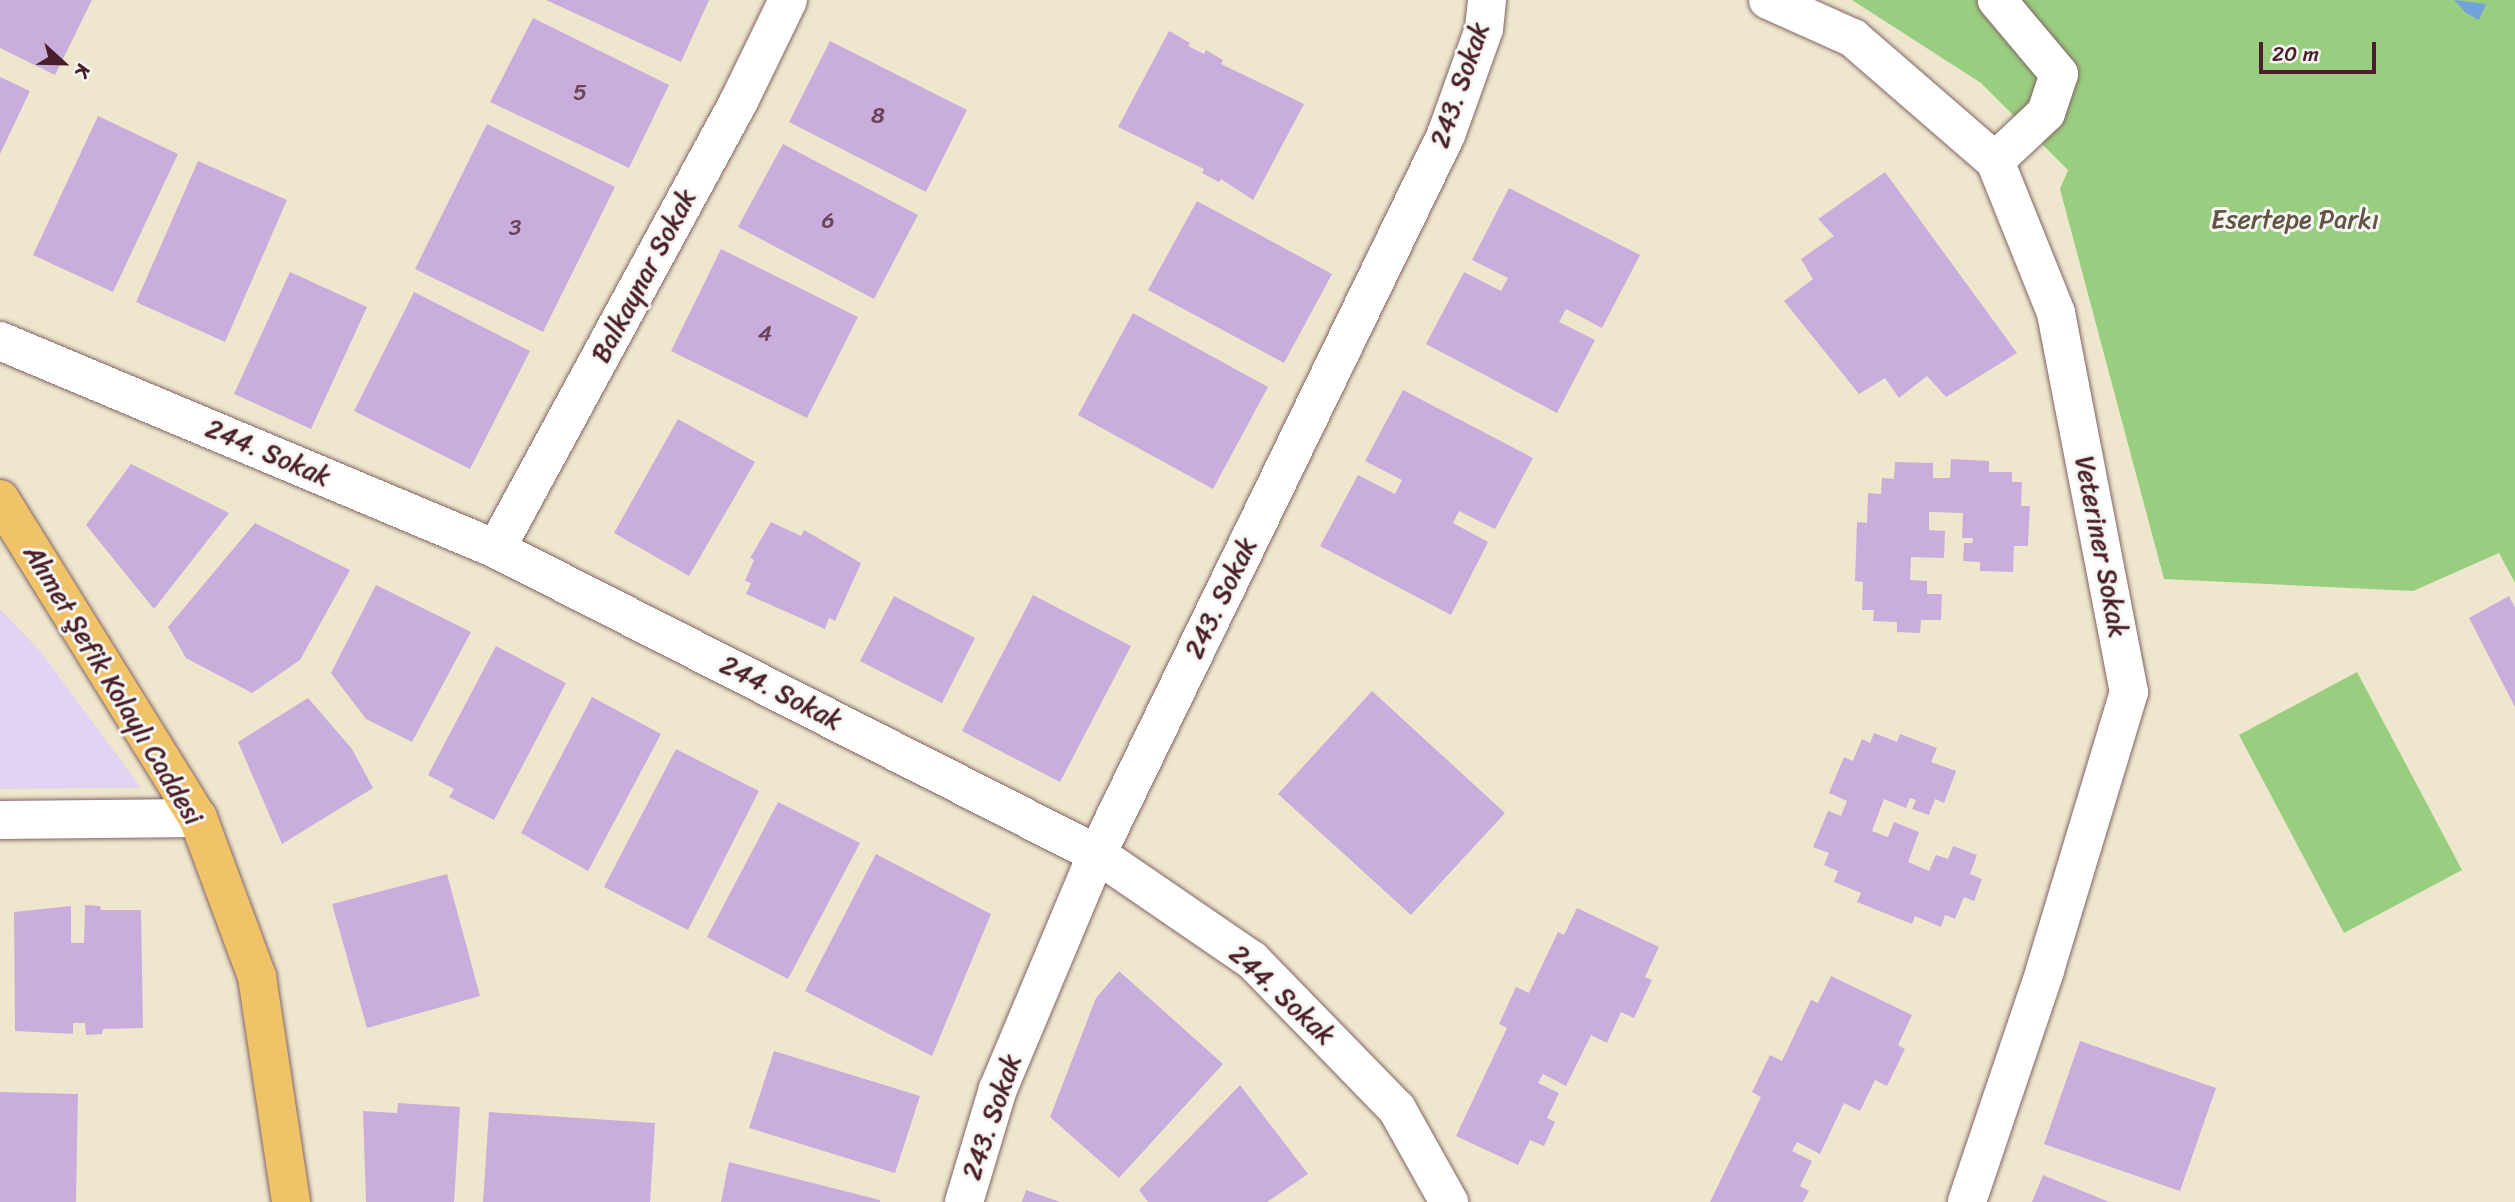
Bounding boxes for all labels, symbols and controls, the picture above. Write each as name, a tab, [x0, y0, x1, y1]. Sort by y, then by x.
street label: 243. Sokak	[1424, 18, 1496, 152]
north arrow	[28, 28, 98, 98]
scale bar	[2263, 28, 2380, 72]
text: 20 m	[2272, 35, 2319, 73]
text: K	[65, 60, 100, 83]
house number: 5	[573, 79, 587, 107]
house number: 8	[871, 102, 885, 130]
street label: Balkaynar Sokak	[585, 184, 703, 368]
park label: Esertepe Parkı	[2211, 204, 2379, 236]
house number: 6	[821, 207, 835, 235]
house number: 3	[509, 214, 521, 242]
house number: 4	[758, 320, 772, 348]
street label: 244. Sokak	[201, 413, 335, 493]
street label: Veteriner Sokak	[2068, 454, 2134, 640]
street label: 243. Sokak	[1178, 533, 1264, 663]
street label: Ahmet Şefik Kolaylı Caddesi	[16, 539, 210, 831]
street label: 244. Sokak	[715, 649, 847, 737]
street label: 244. Sokak	[1223, 938, 1341, 1052]
street label: 243. Sokak	[956, 1050, 1028, 1184]

